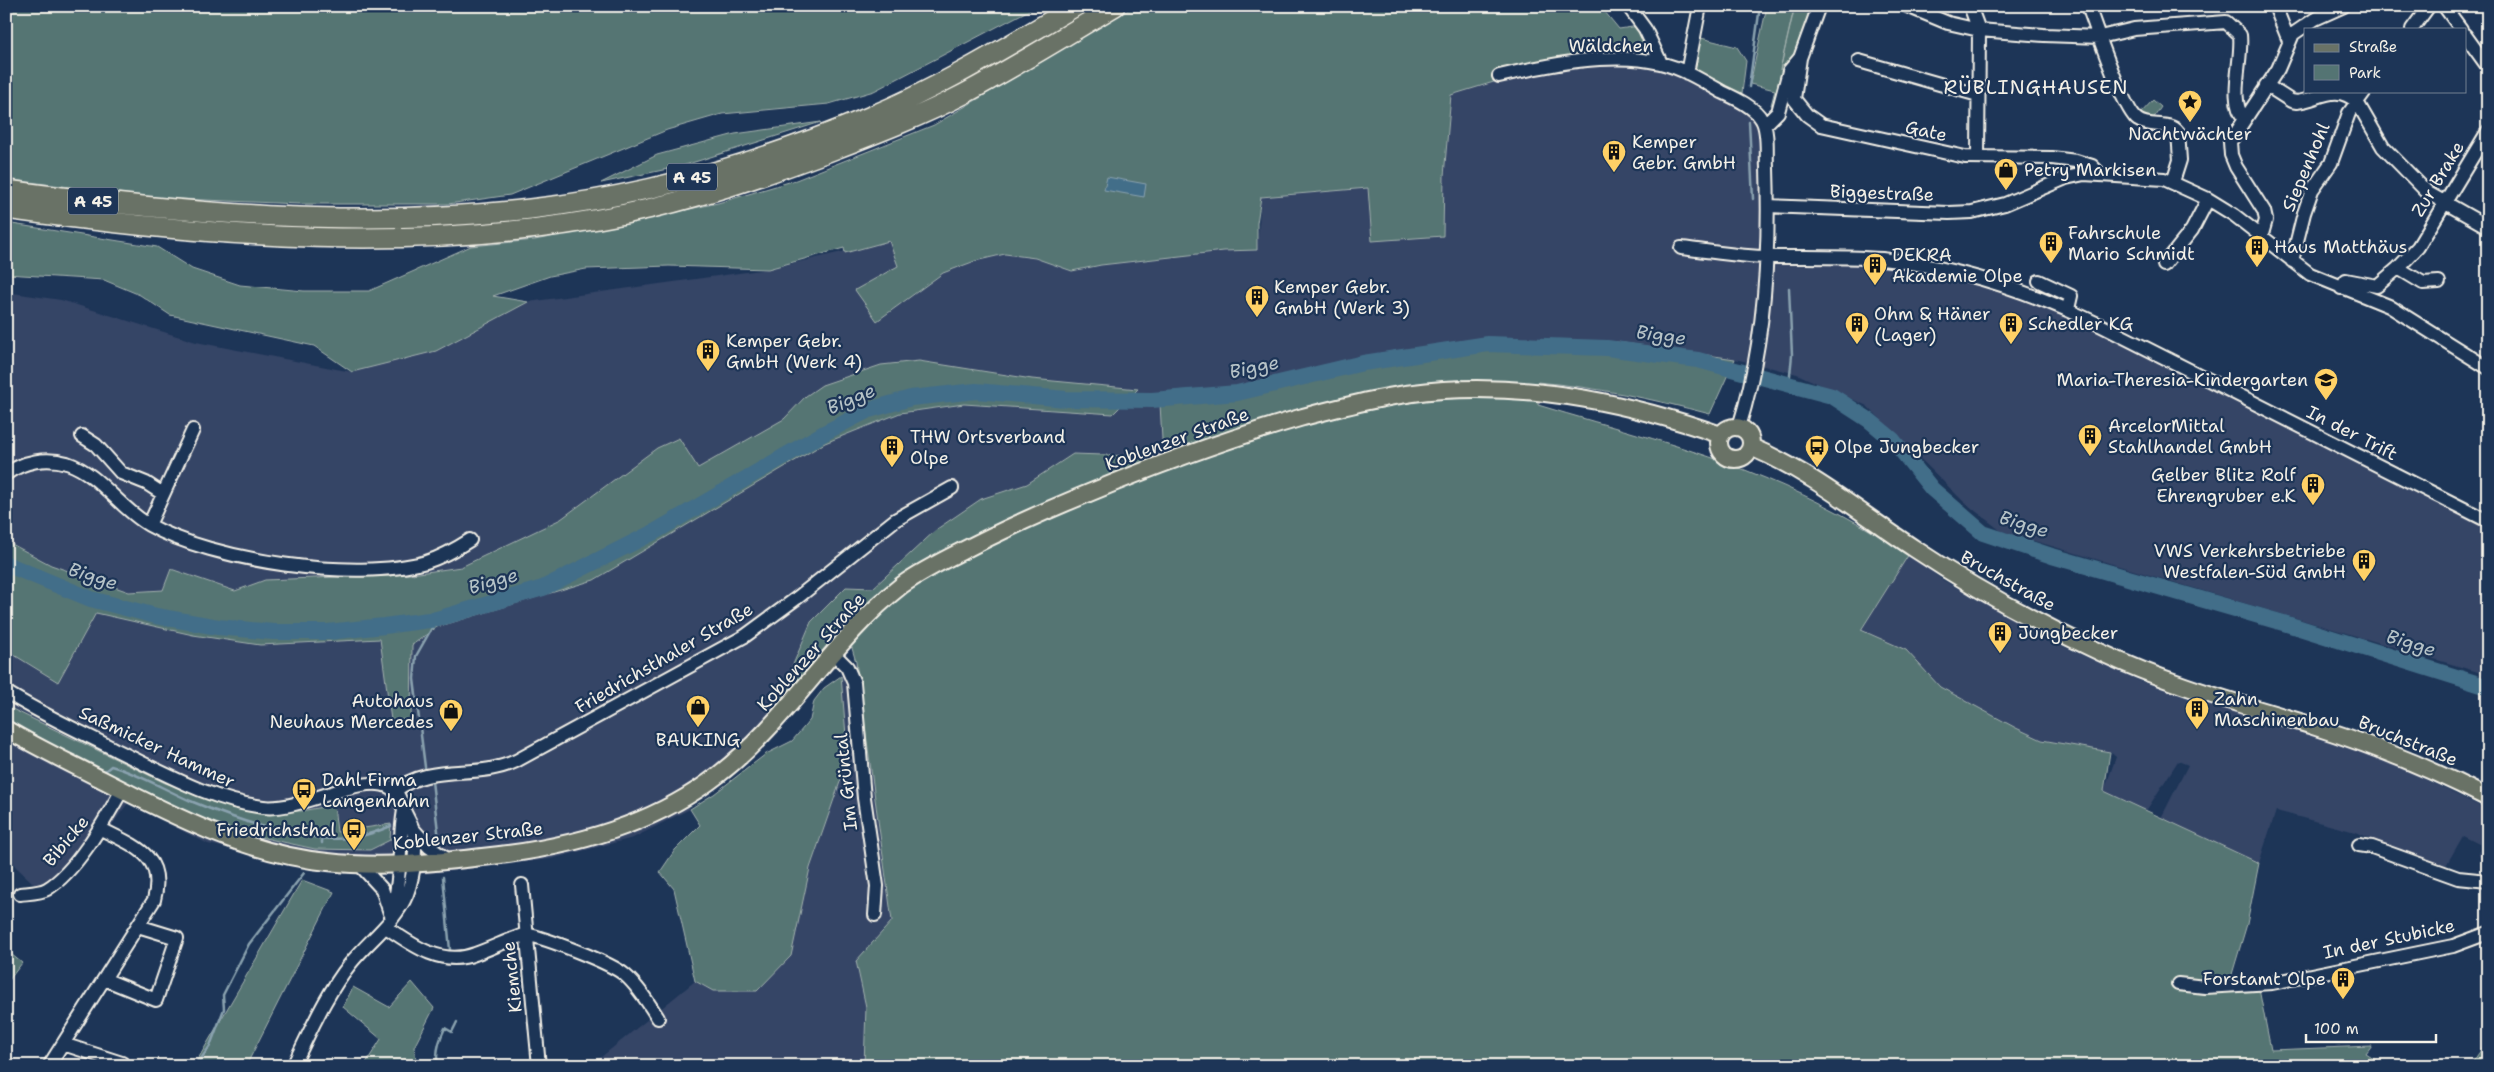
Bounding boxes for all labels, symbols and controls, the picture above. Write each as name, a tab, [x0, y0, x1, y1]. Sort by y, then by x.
legend	[2304, 28, 2466, 92]
street label: Wäldchen	[1568, 34, 1654, 58]
text: Straße	[2349, 37, 2397, 57]
text: Park	[2349, 63, 2381, 83]
district label: RÜBLINGHAUSEN	[1943, 74, 2129, 100]
place icon: Nachtwächter	[2177, 89, 2203, 123]
street label: Gate	[1903, 115, 1949, 147]
street label: Siepenhohl	[2277, 118, 2336, 215]
place label: Nachtwächter	[2128, 122, 2252, 146]
place label: Kemper Gebr. GmbH	[1632, 130, 1736, 175]
street label: Zur Brake	[2406, 137, 2470, 221]
building icon: Kemper Gebr. GmbH	[1601, 139, 1627, 173]
shop icon: Petry Markisen	[1993, 157, 2019, 191]
place label: Petry Markisen	[2024, 158, 2156, 182]
road number: A 45	[667, 163, 717, 190]
street label: Biggestraße	[1830, 179, 1934, 207]
road number: A 45	[68, 188, 118, 215]
place label: Fahrschule Mario Schmidt	[2068, 221, 2195, 266]
building icon: Fahrschule Mario Schmidt	[2038, 230, 2064, 264]
building icon: Haus Matthäus	[2244, 234, 2270, 268]
place label: Haus Matthäus	[2274, 235, 2408, 259]
place label: DEKRA Akademie Olpe	[1892, 243, 2023, 288]
building icon: DEKRA Akademie Olpe	[1862, 252, 1888, 286]
place label: Kemper Gebr. GmbH (Werk 3)	[1274, 275, 1410, 320]
building icon: Kemper Gebr. GmbH (Werk 3)	[1244, 284, 1270, 318]
place label: Ohm & Häner (Lager)	[1874, 302, 1990, 347]
building icon: Ohm & Häner (Lager)	[1844, 311, 1870, 345]
building icon: Schedler KG	[1998, 311, 2024, 345]
place label: Schedler KG	[2028, 312, 2134, 336]
water label: Bigge	[1634, 319, 1688, 351]
place label: Kemper Gebr. GmbH (Werk 4)	[726, 329, 862, 374]
building icon: Kemper Gebr. GmbH (Werk 4)	[695, 338, 721, 372]
water label: Bigge	[1227, 350, 1281, 384]
school or university icon: Maria-Theresia-Kindergarten	[2313, 367, 2339, 401]
place label: Maria-Theresia-Kindergarten	[2057, 368, 2308, 392]
water label: Bigge	[823, 378, 879, 420]
street label: In der Trift	[2302, 400, 2402, 466]
street label: Koblenzer Straße	[1102, 402, 1252, 476]
place label: ArcelorMittal Stahlhandel GmbH	[2108, 414, 2272, 459]
building icon: ArcelorMittal Stahlhandel GmbH	[2077, 423, 2103, 457]
place label: THW Ortsverband Olpe	[910, 425, 1065, 470]
building icon: THW Ortsverband Olpe	[879, 434, 905, 468]
bus stop icon: Olpe Jungbecker	[1804, 434, 1830, 468]
place label: Olpe Jungbecker	[1834, 435, 1979, 459]
place label: Gelber Blitz Rolf Ehrengruber e.K	[2151, 463, 2296, 508]
building icon: Gelber Blitz Rolf Ehrengruber e.K	[2300, 472, 2326, 506]
water label: Bigge	[1996, 505, 2052, 543]
place label: VWS Verkehrsbetriebe Westfalen-Süd GmbH	[2154, 539, 2346, 584]
street label: Bruchstraße	[1956, 545, 2060, 617]
building icon: VWS Verkehrsbetriebe Westfalen-Süd GmbH	[2351, 548, 2377, 582]
water label: Bigge	[65, 556, 121, 596]
water label: Bigge	[465, 562, 521, 600]
street label: Koblenzer Straße	[752, 588, 870, 716]
street label: Friedrichsthaler Straße	[571, 597, 757, 719]
building icon: Jungbecker	[1987, 620, 2013, 654]
place label: Jungbecker	[2018, 621, 2118, 645]
water label: Bigge	[2383, 624, 2439, 662]
place label: Zahn Maschinenbau	[2214, 687, 2339, 732]
place label: Autohaus Neuhaus Mercedes	[270, 689, 434, 734]
shop icon: BAUKING	[685, 694, 711, 728]
building icon: Zahn Maschinenbau	[2184, 696, 2210, 730]
shop icon: Autohaus Neuhaus Mercedes	[438, 698, 464, 732]
street label: Saßmicker Hammer	[75, 700, 239, 794]
street label: Bruchstraße	[2355, 710, 2461, 772]
place label: BAUKING	[656, 728, 741, 752]
street label: Im Grüntal	[829, 732, 863, 832]
place label: Dahl Firma Langenhahn	[322, 768, 430, 813]
bus stop icon: Dahl Firma Langenhahn	[291, 777, 317, 811]
street label: Bibicke	[38, 810, 94, 872]
street label: Koblenzer Straße	[392, 816, 544, 856]
bus stop icon: Friedrichsthal	[341, 817, 367, 851]
place label: Friedrichsthal	[217, 818, 337, 842]
street label: In der Stubicke	[2321, 913, 2457, 965]
street label: Kiemche	[496, 940, 528, 1014]
building icon: Forstamt Olpe	[2330, 966, 2356, 1000]
place label: Forstamt Olpe	[2203, 967, 2326, 991]
scale bar	[2306, 1012, 2436, 1044]
text: 100 m	[2314, 1019, 2359, 1039]

